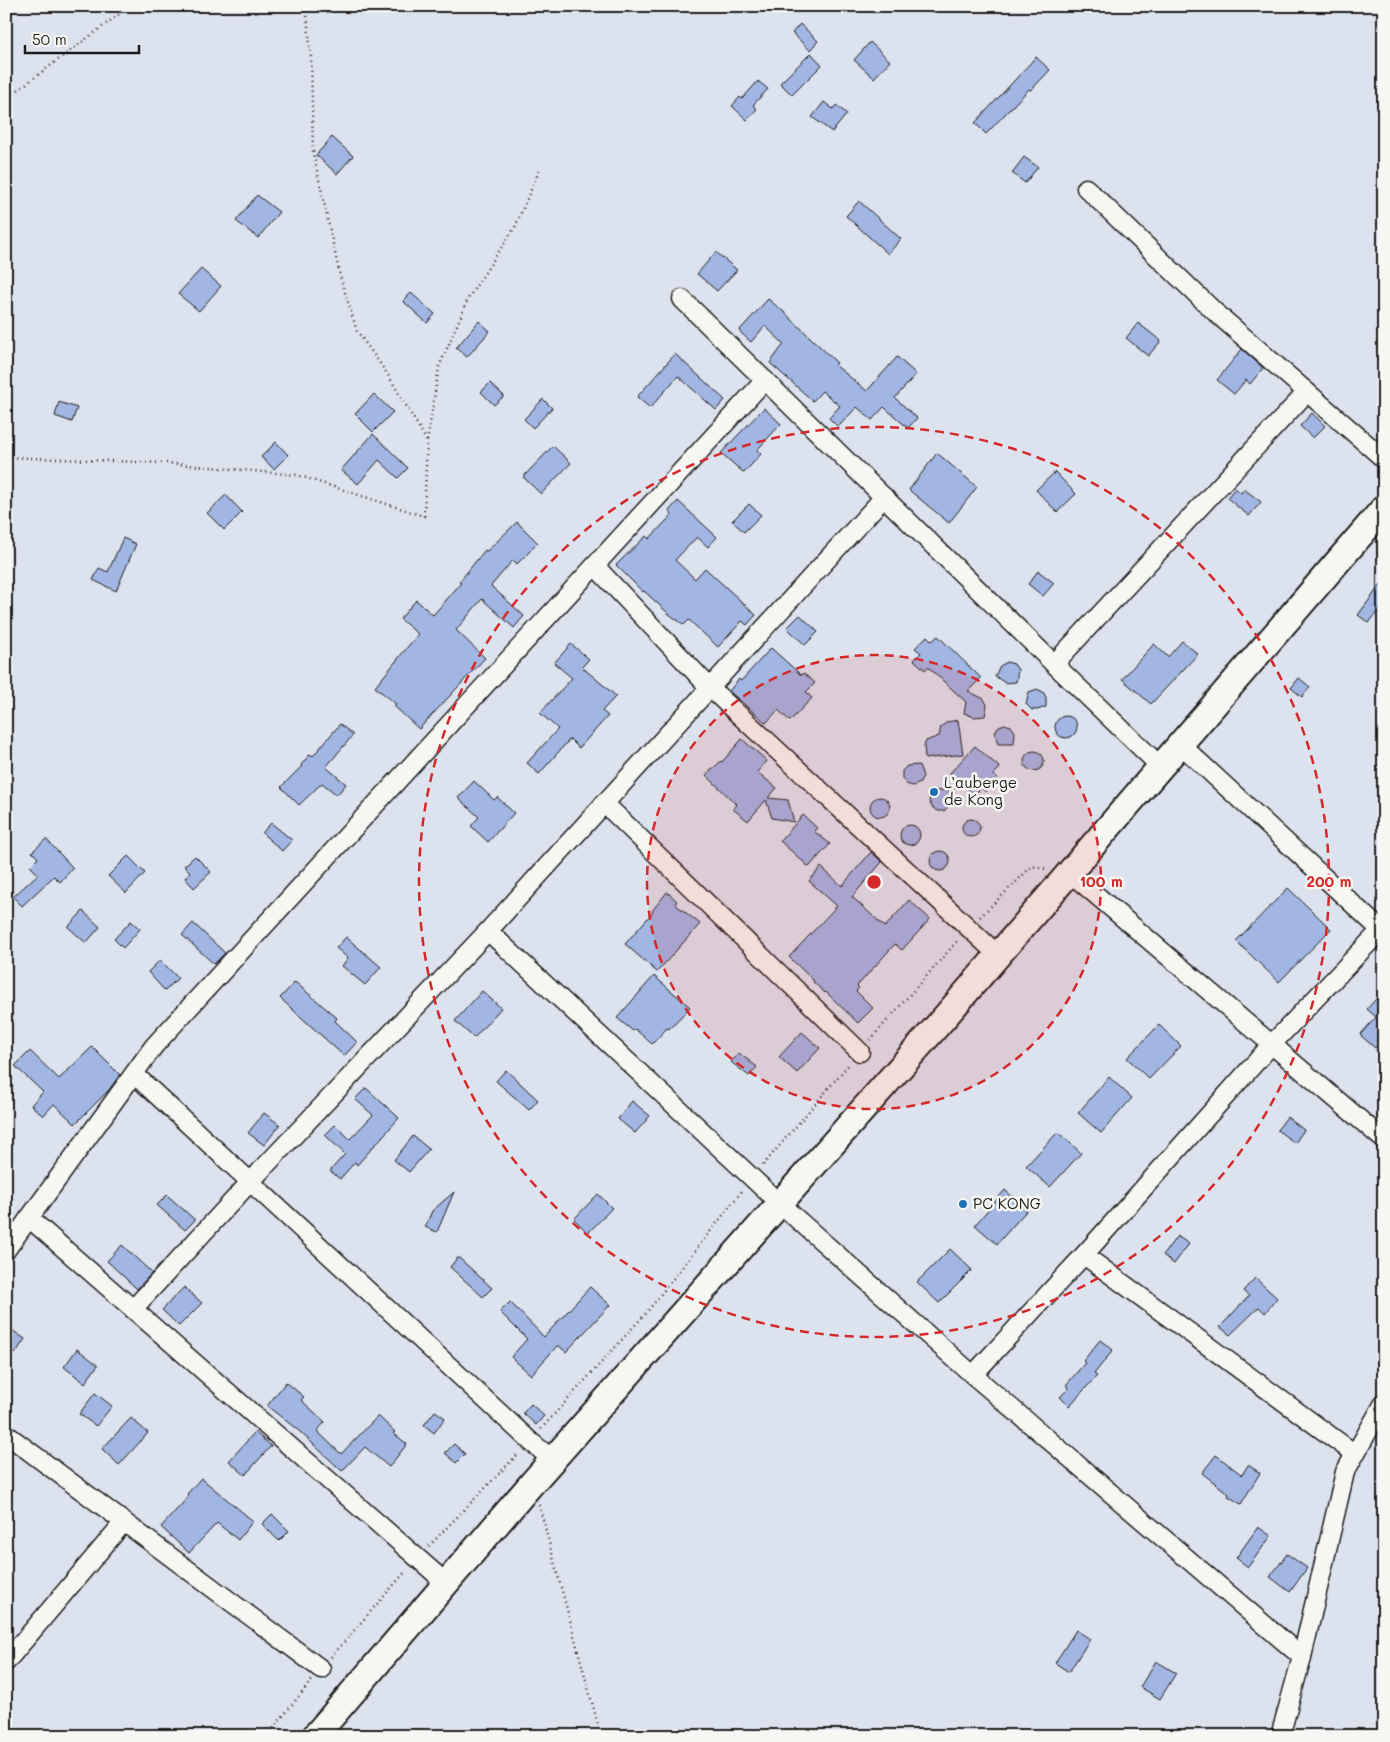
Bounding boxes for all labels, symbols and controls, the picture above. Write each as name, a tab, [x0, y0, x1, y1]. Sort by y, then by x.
scale bar	[25, 22, 139, 54]
text: 50 m	[32, 29, 67, 49]
place label: L’auberge de Kong	[944, 772, 1017, 809]
marker: L’auberge de Kong	[928, 786, 940, 798]
text: 100 m	[1079, 871, 1123, 891]
text: 200 m	[1307, 871, 1352, 891]
centre of rings	[865, 873, 883, 891]
place label: PC KONG	[973, 1193, 1041, 1213]
marker: PC KONG	[957, 1198, 969, 1210]

